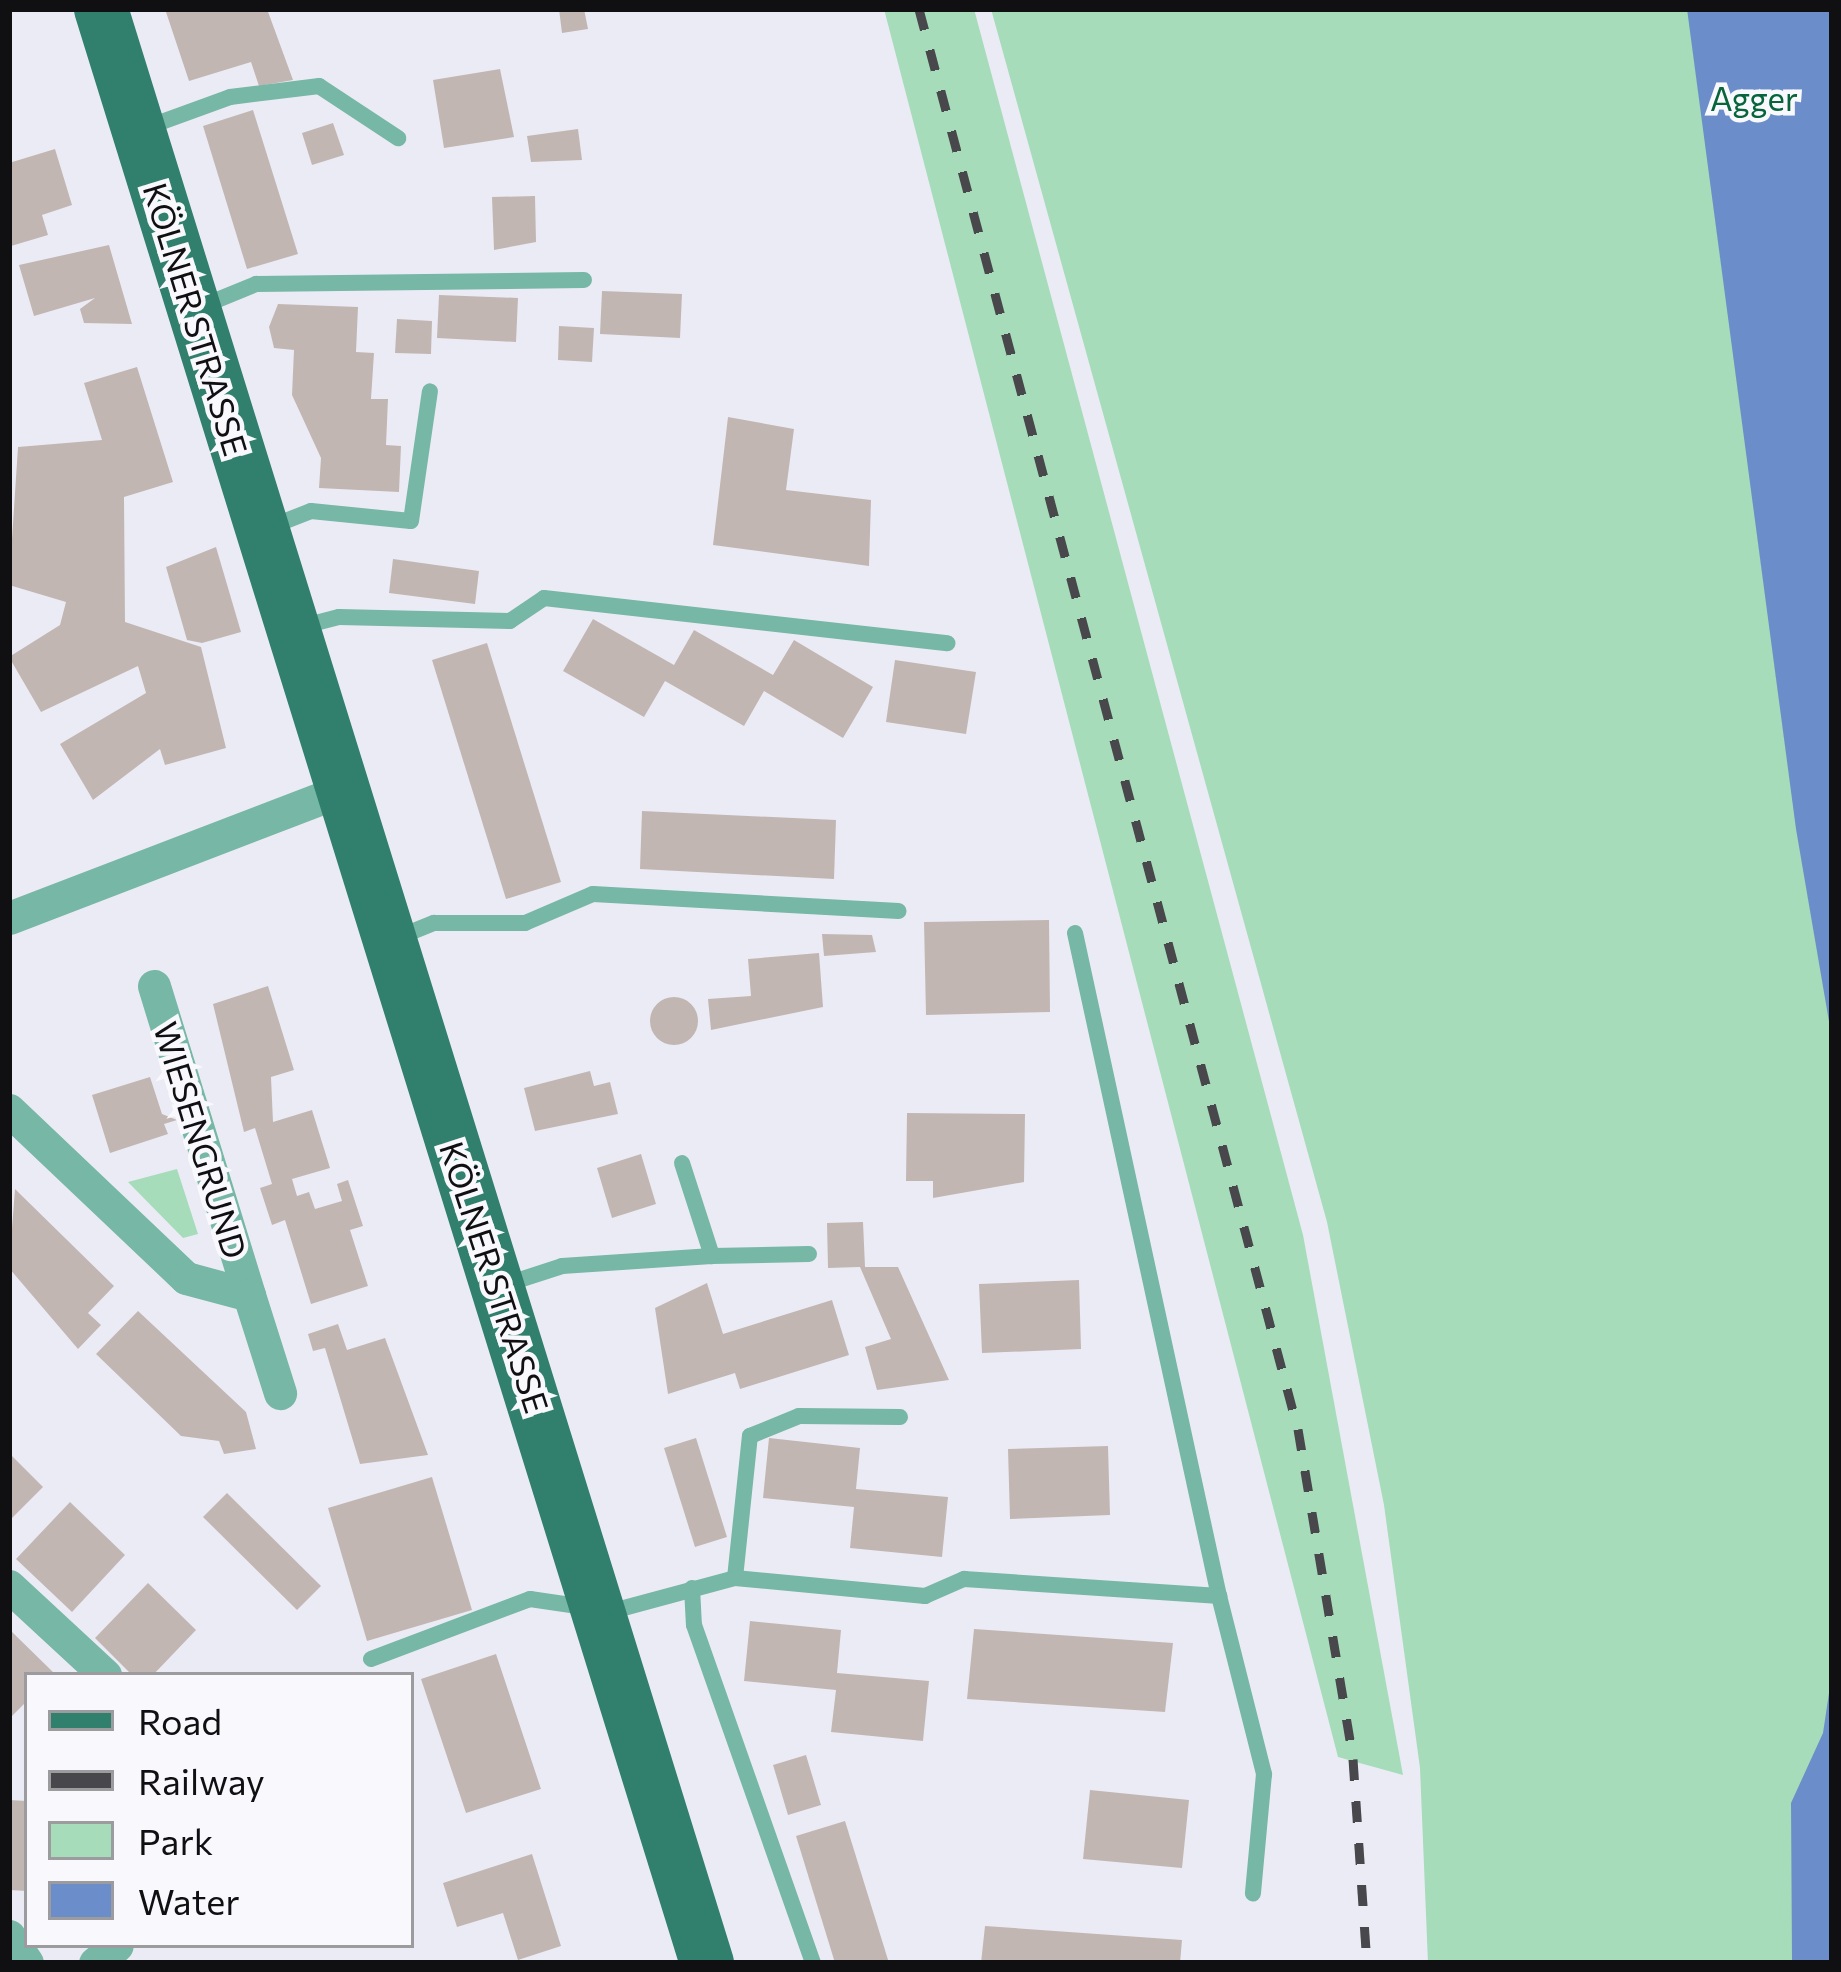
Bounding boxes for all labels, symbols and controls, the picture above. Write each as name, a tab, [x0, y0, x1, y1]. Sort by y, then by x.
park label: Agger	[1710, 78, 1798, 118]
street label: KÖLNER STRASSE	[136, 178, 256, 460]
street label: WIESENGRUND	[146, 1017, 256, 1263]
street label: KÖLNER STRASSE	[432, 1136, 558, 1418]
legend	[24, 1672, 414, 1948]
text: Road	[138, 1698, 222, 1742]
text: Railway	[138, 1758, 265, 1802]
text: Park	[138, 1818, 213, 1862]
text: Water	[138, 1878, 240, 1922]

